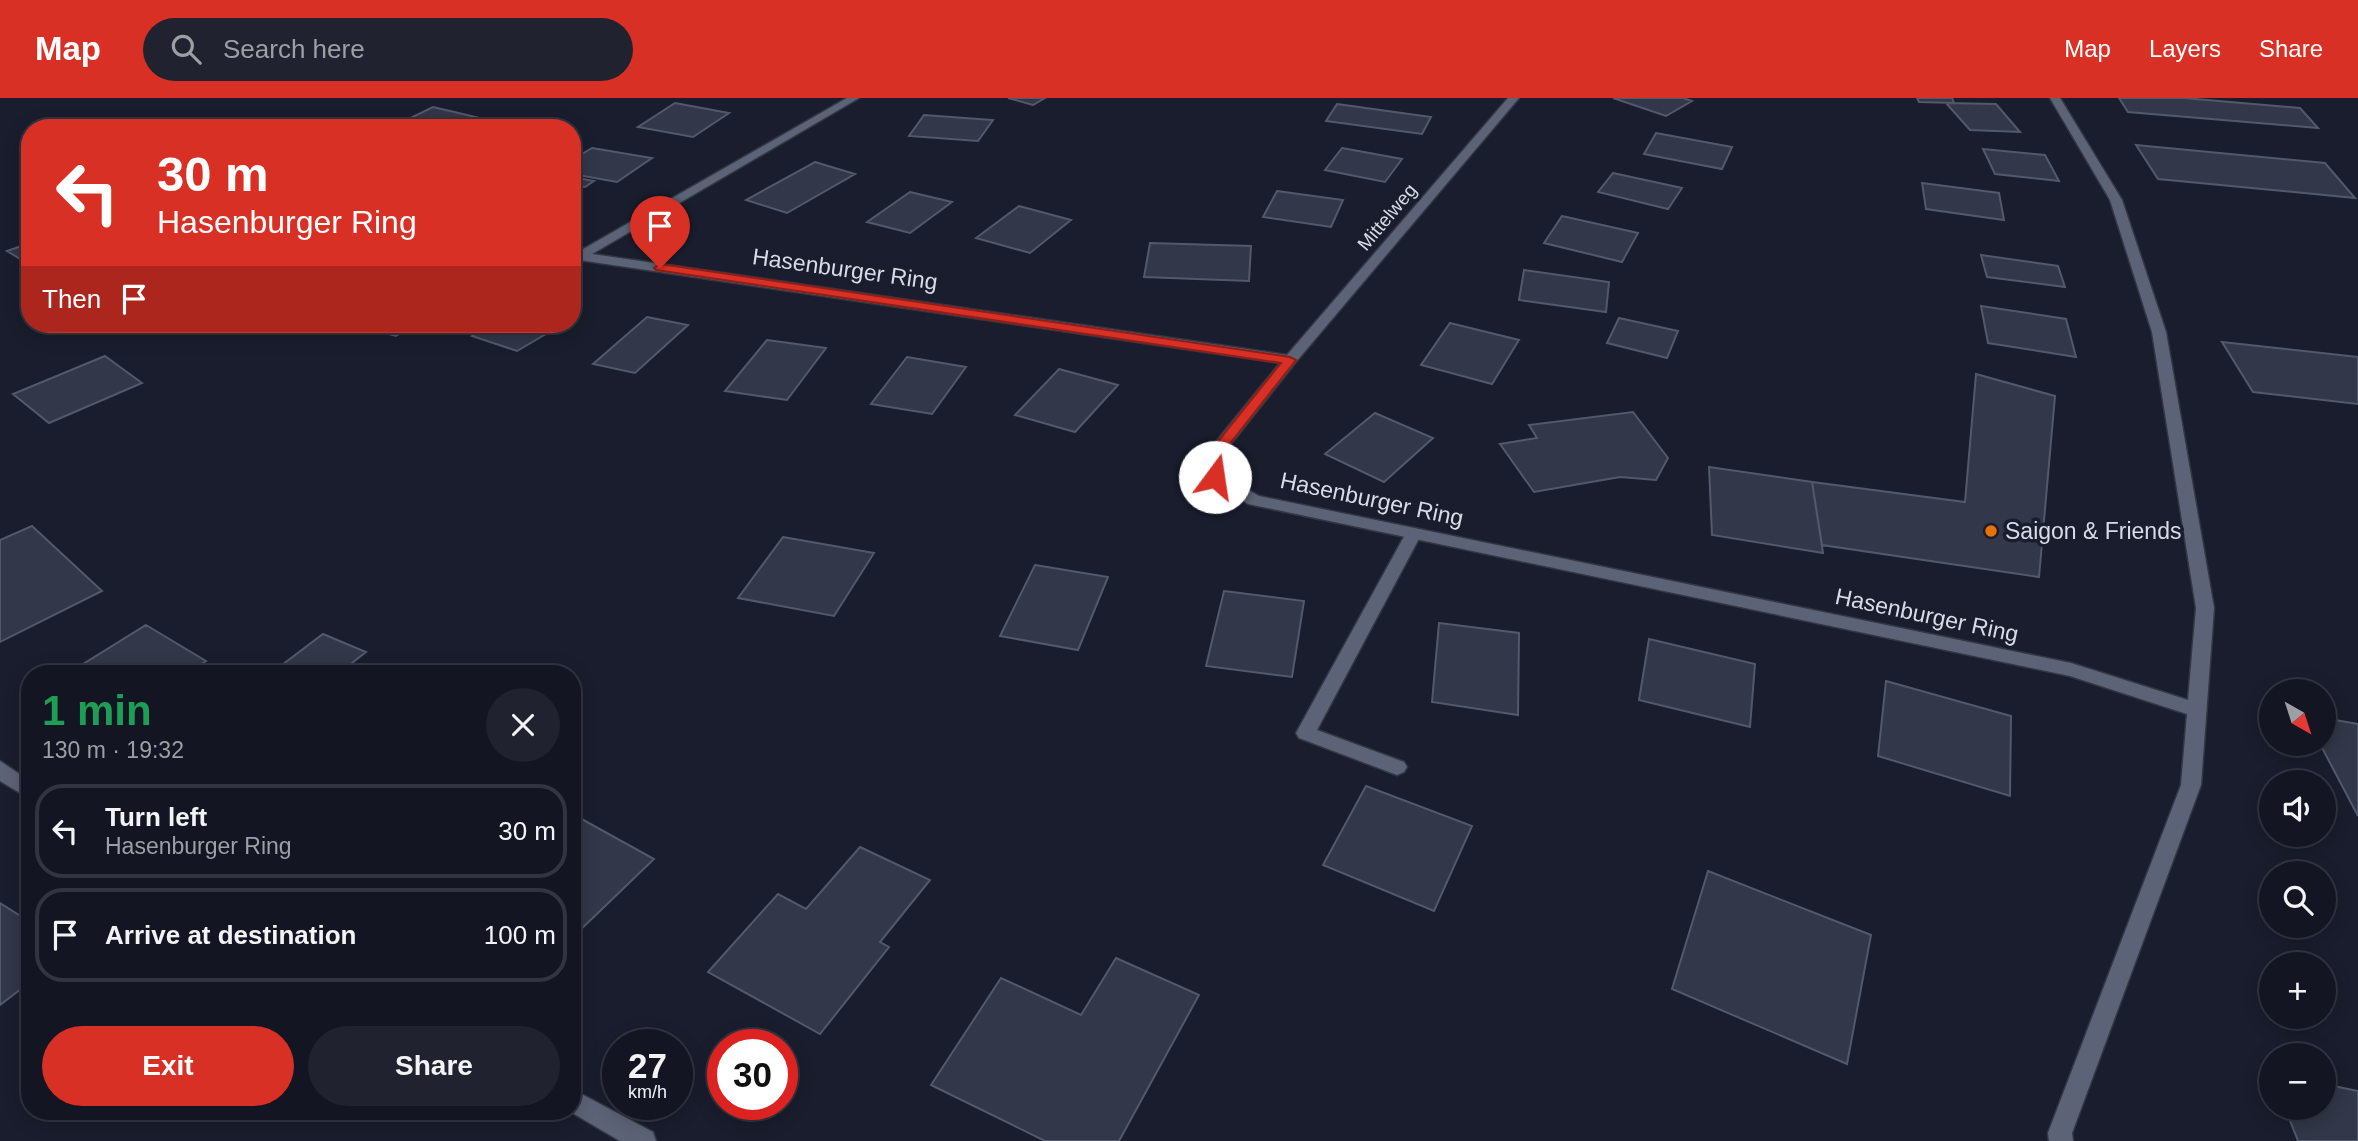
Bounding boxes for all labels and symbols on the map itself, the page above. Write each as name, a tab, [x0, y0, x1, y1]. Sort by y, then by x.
street label: Mittelweg	[1353, 180, 1421, 254]
pin	[630, 196, 690, 268]
street label: Hasenburger Ring	[751, 243, 939, 295]
position arrow	[1178, 440, 1252, 514]
street label: Hasenburger Ring	[1278, 467, 1466, 531]
place label: Saigon & Friends	[2005, 518, 2181, 544]
marker: Saigon & Friends	[1983, 523, 1999, 539]
street label: Hasenburger Ring	[1833, 583, 2021, 647]
north arrow	[2259, 679, 2336, 756]
speed limit sign: 30	[707, 1029, 798, 1120]

